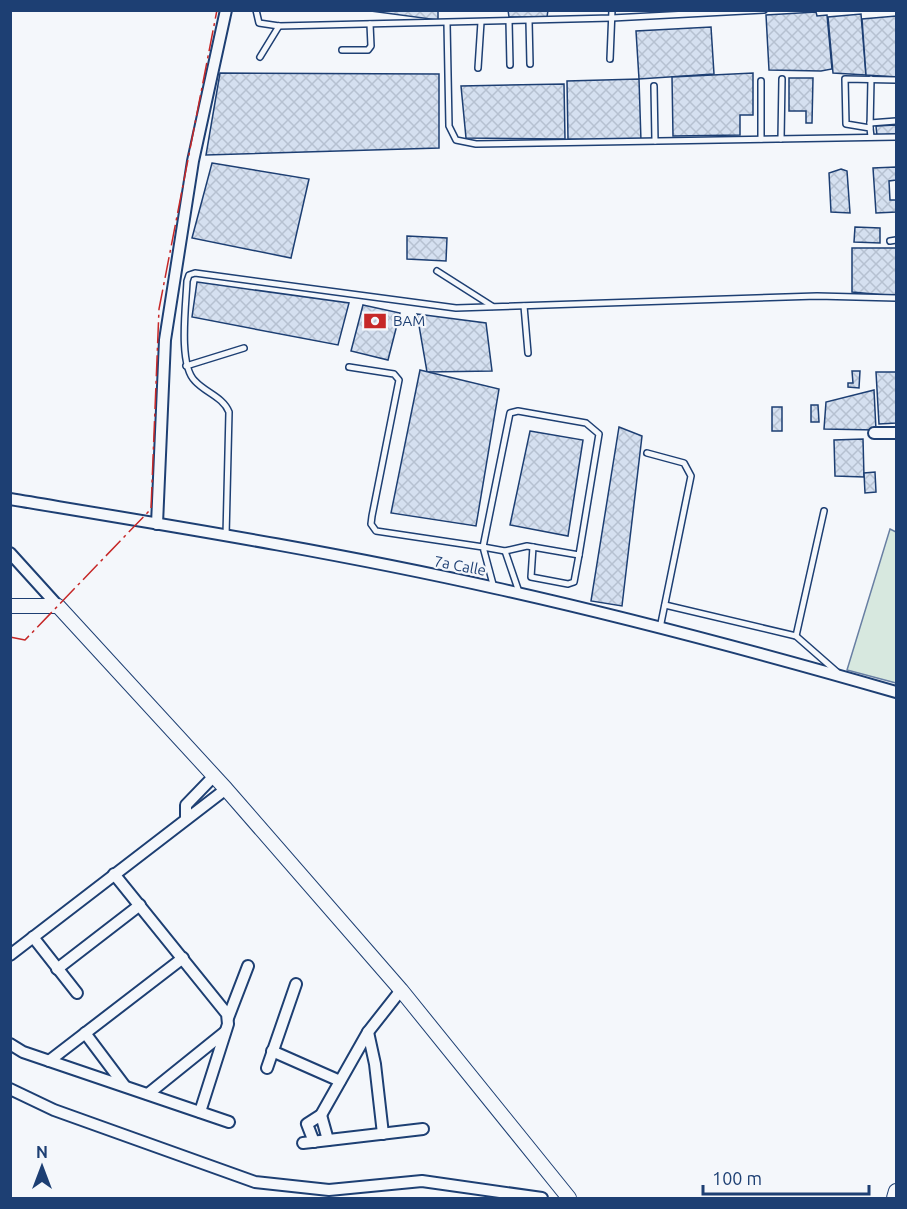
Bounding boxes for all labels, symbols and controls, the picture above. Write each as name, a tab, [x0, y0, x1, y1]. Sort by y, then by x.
bank icon: BAM	[362, 308, 388, 334]
place label: BAM	[393, 312, 425, 329]
street label: 7a Calle	[433, 552, 488, 579]
north arrow	[12, 1137, 72, 1197]
text: N	[36, 1143, 48, 1161]
scale bar	[703, 1158, 870, 1196]
text: 100 m	[712, 1168, 762, 1188]

